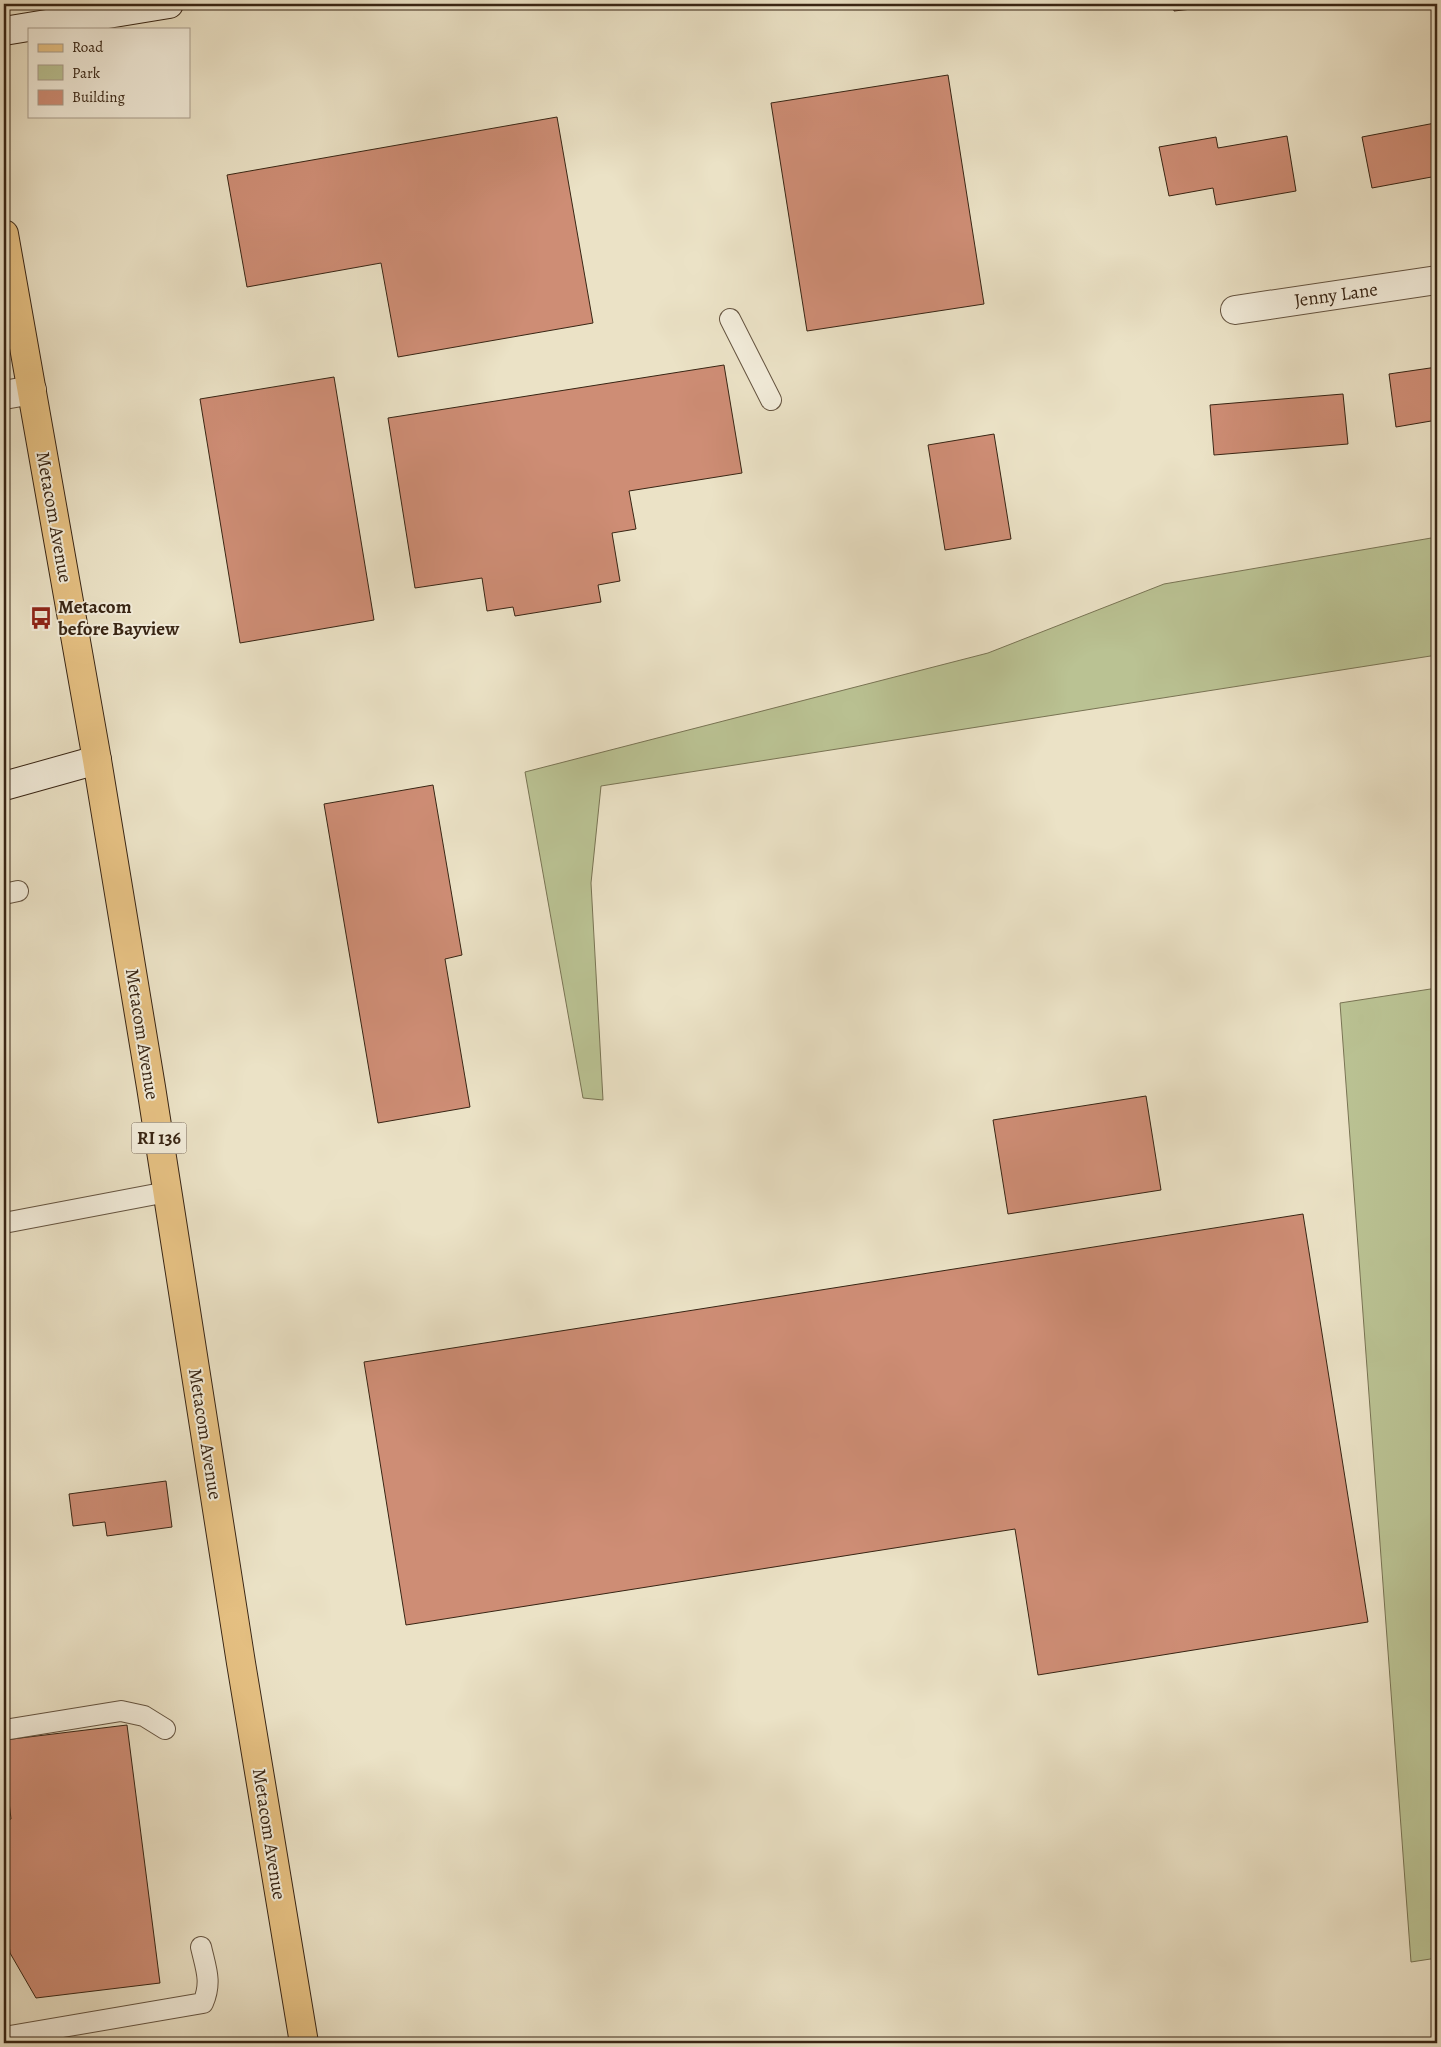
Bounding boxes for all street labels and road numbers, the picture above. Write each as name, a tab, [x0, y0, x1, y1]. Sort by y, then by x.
street label: Jenny Lane	[1293, 276, 1379, 314]
street label: Metacom Avenue	[30, 449, 78, 585]
street label: Metacom Avenue	[119, 966, 165, 1102]
road number: RI 136	[132, 1122, 186, 1154]
street label: Metacom Avenue	[182, 1366, 228, 1502]
street label: Metacom Avenue	[246, 1766, 292, 1902]

